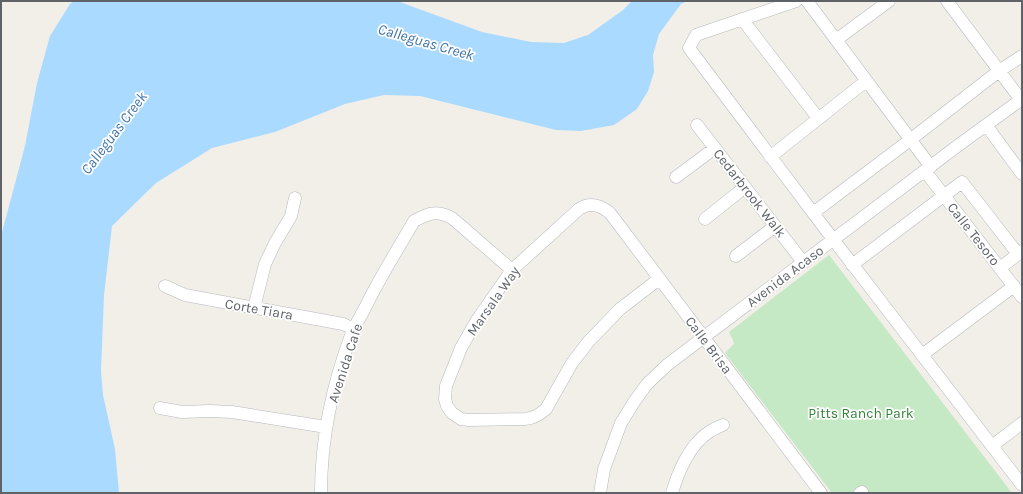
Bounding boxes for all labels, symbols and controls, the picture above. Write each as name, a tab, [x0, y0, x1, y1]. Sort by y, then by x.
water label: Calleguas Creek	[376, 20, 476, 64]
water label: Calleguas Creek	[77, 88, 151, 178]
street label: Cedarbrook Walk	[710, 145, 790, 241]
street label: Calle Tesoro	[944, 199, 1004, 269]
street label: Avenida Acaso	[743, 242, 827, 311]
street label: Marsala Way	[463, 263, 524, 339]
street label: Corte Tiara	[224, 295, 294, 324]
street label: Calle Brisa	[681, 313, 736, 377]
street label: Avenida Cafe	[325, 321, 366, 405]
park label: Pitts Ranch Park	[808, 405, 914, 422]

